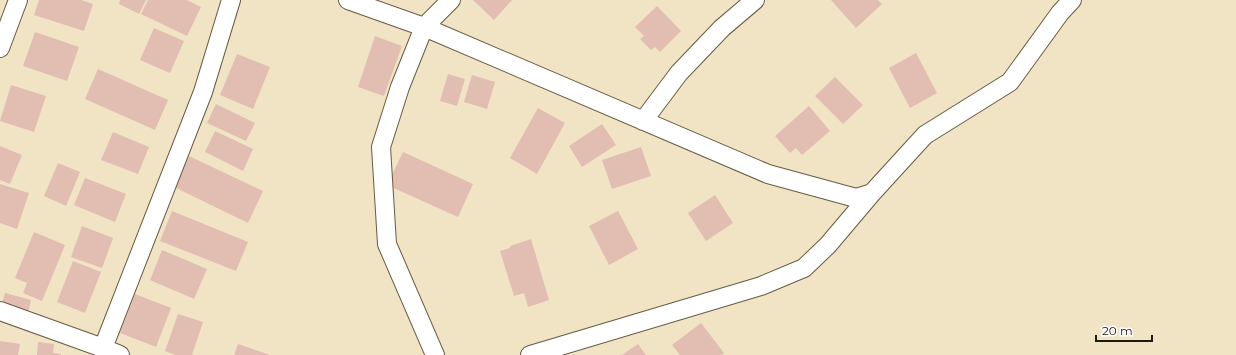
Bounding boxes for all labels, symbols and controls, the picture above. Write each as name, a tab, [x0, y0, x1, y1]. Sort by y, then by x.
scale bar	[1096, 317, 1152, 343]
text: 20 m	[1102, 323, 1133, 338]

